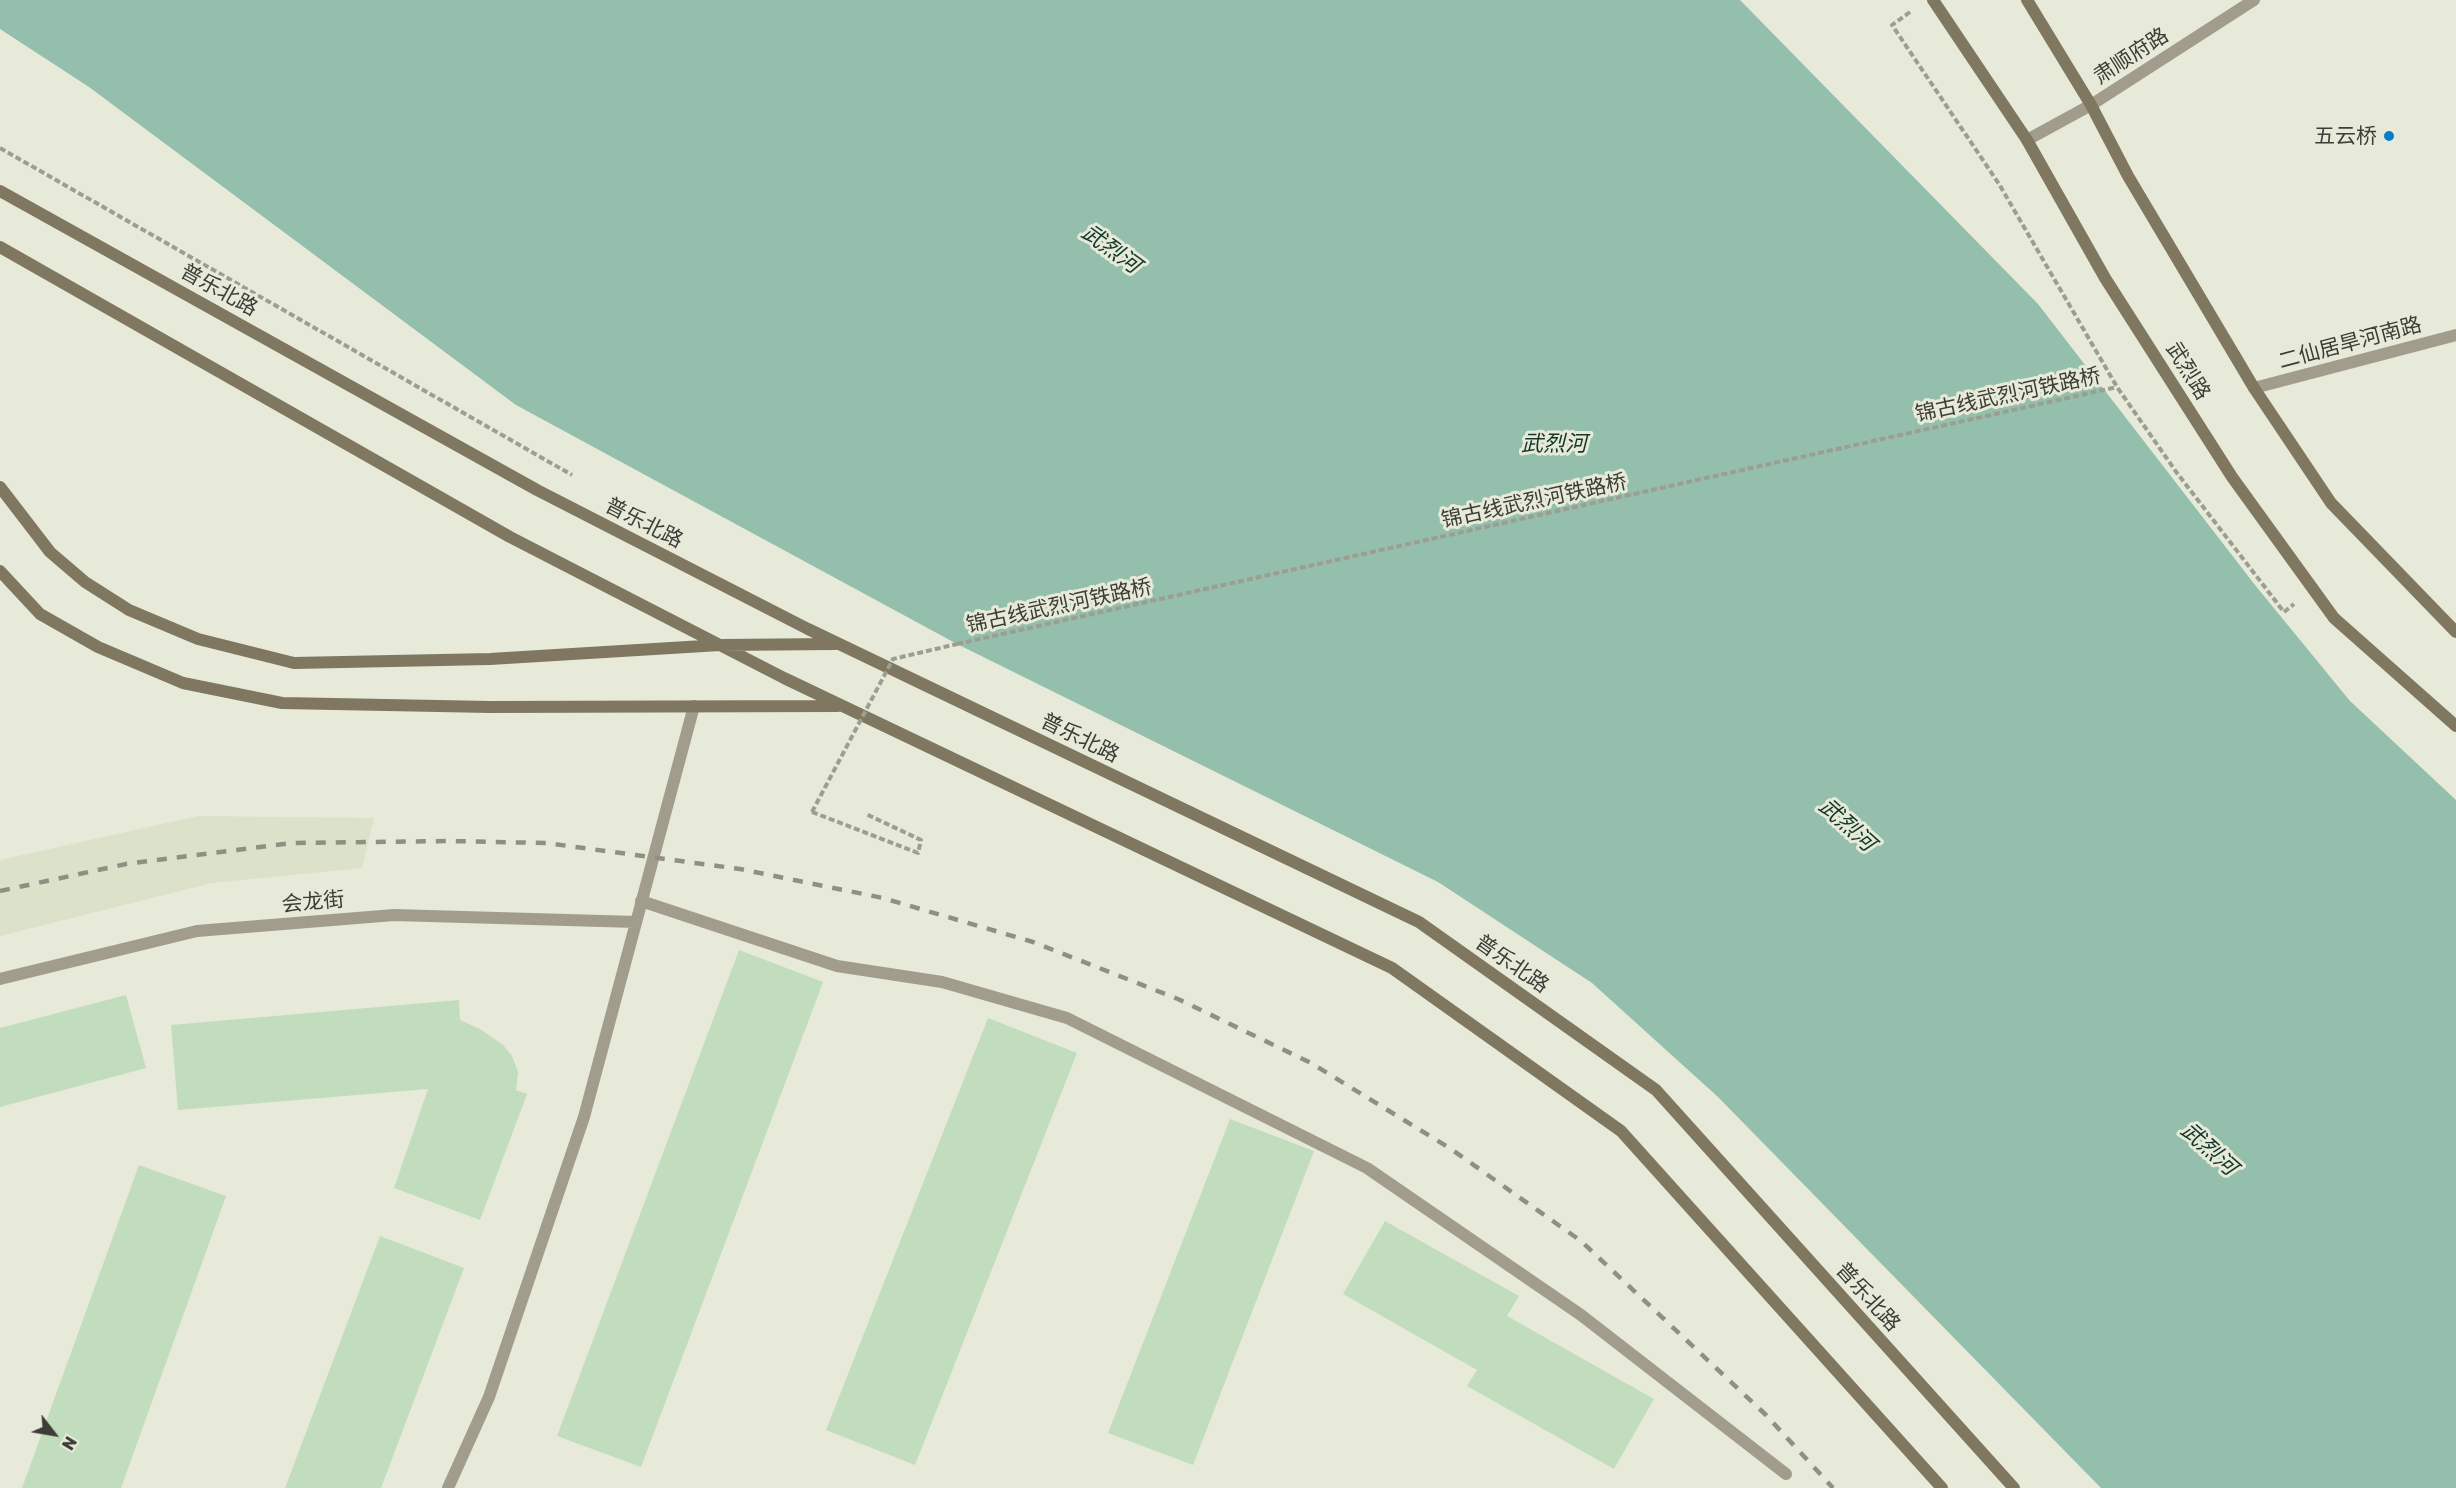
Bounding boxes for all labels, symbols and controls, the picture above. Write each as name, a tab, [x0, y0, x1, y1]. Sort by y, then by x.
street label: 肃顺府路	[2089, 23, 2173, 89]
place label: 五云桥	[2314, 123, 2377, 149]
marker: 五云桥	[2382, 129, 2396, 143]
water label: 武烈河	[1077, 219, 1145, 279]
street label: 普乐北路	[176, 259, 262, 321]
street label: 二仙居旱河南路	[2276, 312, 2424, 374]
street label: 武烈路	[2161, 338, 2215, 404]
street label: 锦古线武烈河铁路桥	[1913, 363, 2103, 427]
water label: 武烈河	[1521, 431, 1587, 457]
street label: 锦古线武烈河铁路桥	[1439, 469, 1629, 533]
street label: 普乐北路	[601, 493, 687, 553]
street label: 锦古线武烈河铁路桥	[964, 574, 1154, 638]
street label: 普乐北路	[1037, 708, 1123, 768]
water label: 武烈河	[1814, 793, 1880, 857]
street label: 会龙街	[281, 887, 345, 917]
street label: 普乐北路	[1470, 930, 1554, 998]
water label: 武烈河	[2176, 1117, 2242, 1181]
street label: 普乐北路	[1831, 1257, 1905, 1337]
north arrow	[24, 1404, 84, 1464]
text: N	[58, 1433, 81, 1454]

